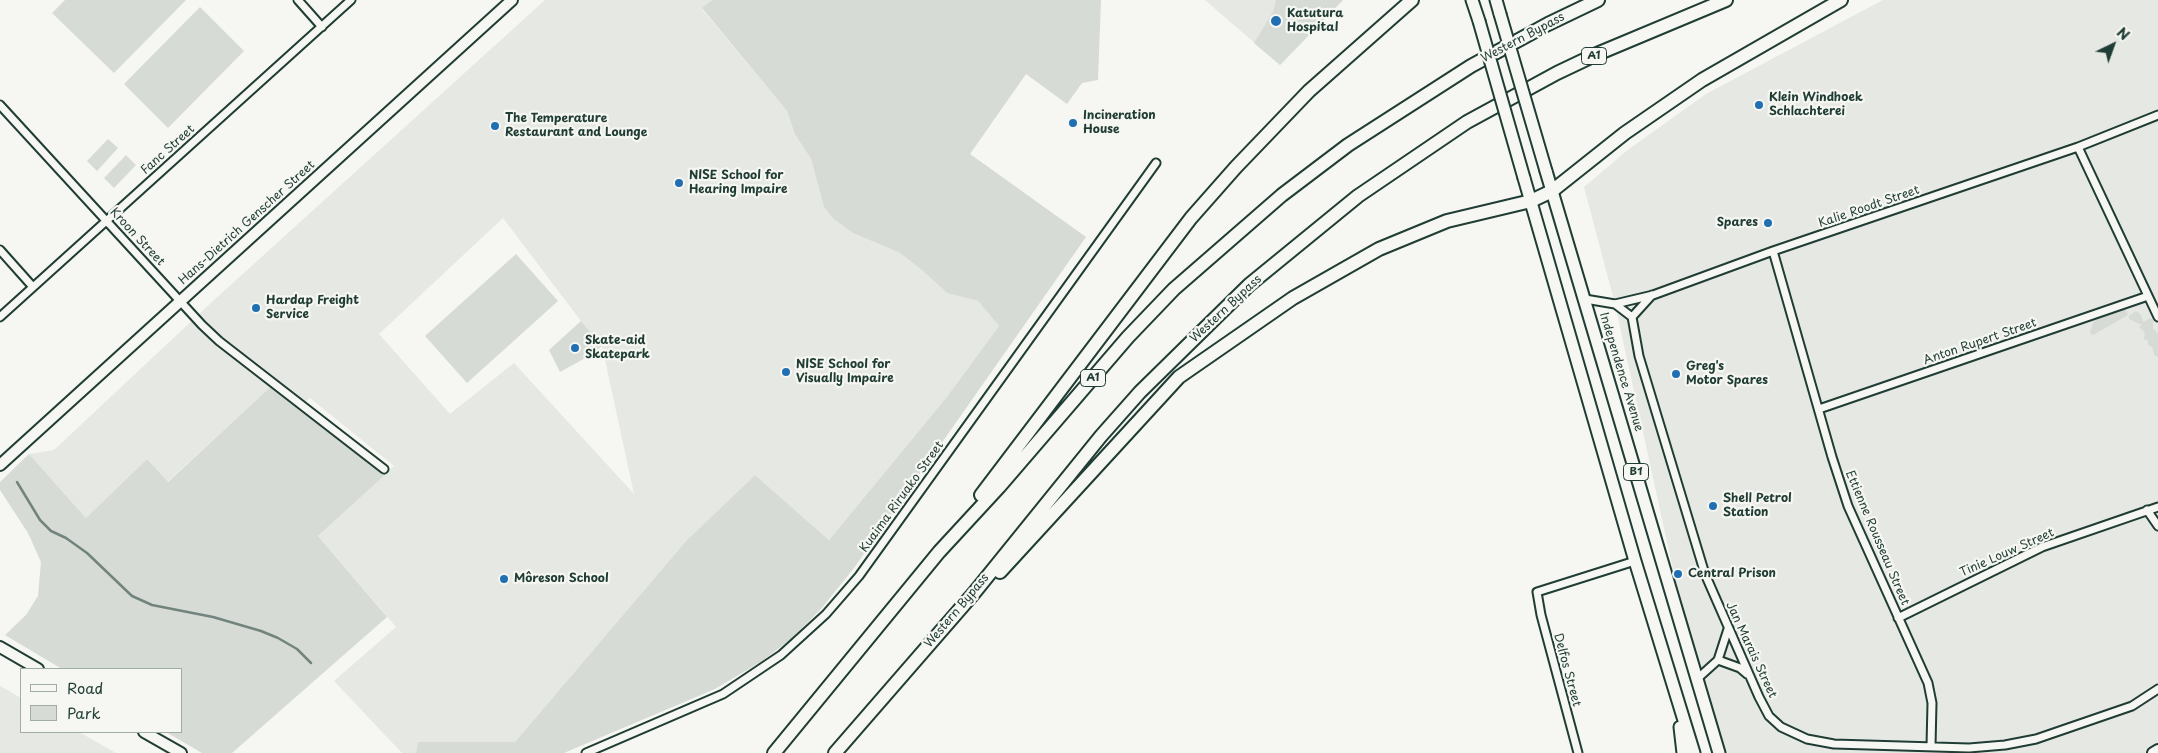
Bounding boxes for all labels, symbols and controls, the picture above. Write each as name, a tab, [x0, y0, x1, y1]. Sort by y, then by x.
place label: Katutura Hospital	[1287, 7, 1343, 35]
street label: Western Bypass	[1479, 10, 1567, 66]
marker: Katutura Hospital	[1269, 14, 1283, 28]
north arrow	[2088, 20, 2138, 70]
text: N	[2112, 22, 2135, 45]
road number: A1	[1582, 48, 1606, 64]
place label: Klein Windhoek Schlachterei	[1769, 91, 1863, 119]
marker: Klein Windhoek Schlachterei	[1753, 99, 1765, 111]
place label: Incineration House	[1083, 109, 1156, 137]
place label: The Temperature Restaurant and Lounge	[505, 112, 647, 140]
marker: Incineration House	[1067, 117, 1079, 129]
marker: The Temperature Restaurant and Lounge	[489, 120, 501, 132]
street label: Fanc Street	[138, 122, 198, 178]
street label: Hans-Dietrich Genscher Street	[176, 158, 318, 288]
place label: NISE School for Hearing Impaire	[689, 169, 788, 197]
marker: NISE School for Hearing Impaire	[673, 177, 685, 189]
street label: Kalie Roodt Street	[1817, 183, 1921, 231]
street label: Kroon Street	[107, 205, 167, 269]
place label: Spares	[1717, 216, 1758, 230]
marker: Spares	[1762, 217, 1774, 229]
street label: Western Bypass	[1187, 272, 1265, 346]
place label: Hardap Freight Service	[266, 294, 359, 322]
marker: Hardap Freight Service	[250, 302, 262, 314]
street label: Independence Avenue	[1596, 311, 1646, 433]
street label: Anton Rupert Street	[1921, 316, 2039, 368]
place label: Skate-aid Skatepark	[585, 334, 650, 362]
marker: Skate-aid Skatepark	[569, 342, 581, 354]
place label: NISE School for Visually Impaire	[796, 358, 894, 386]
place label: Greg's Motor Spares	[1686, 360, 1768, 388]
marker: NISE School for Visually Impaire	[780, 366, 792, 378]
marker: Greg's Motor Spares	[1670, 368, 1682, 380]
road number: A1	[1080, 369, 1106, 386]
street label: Kuaima Riruako Street	[857, 439, 947, 555]
road number: B1	[1624, 464, 1648, 481]
street label: Ettienne Rousseau Street	[1842, 468, 1912, 608]
place label: Shell Petrol Station	[1723, 492, 1792, 520]
marker: Shell Petrol Station	[1707, 500, 1719, 512]
street label: Tinie Louw Street	[1958, 526, 2056, 580]
place label: Central Prison	[1688, 567, 1776, 581]
marker: Central Prison	[1672, 568, 1684, 580]
street label: Western Bypass	[922, 571, 992, 651]
place label: Môreson School	[514, 572, 609, 586]
marker: Môreson School	[498, 573, 510, 585]
street label: Jan Marais Street	[1722, 600, 1780, 700]
street label: Delfos Street	[1550, 632, 1584, 708]
legend	[20, 668, 182, 733]
text: Road	[67, 676, 103, 699]
text: Park	[67, 701, 101, 724]

